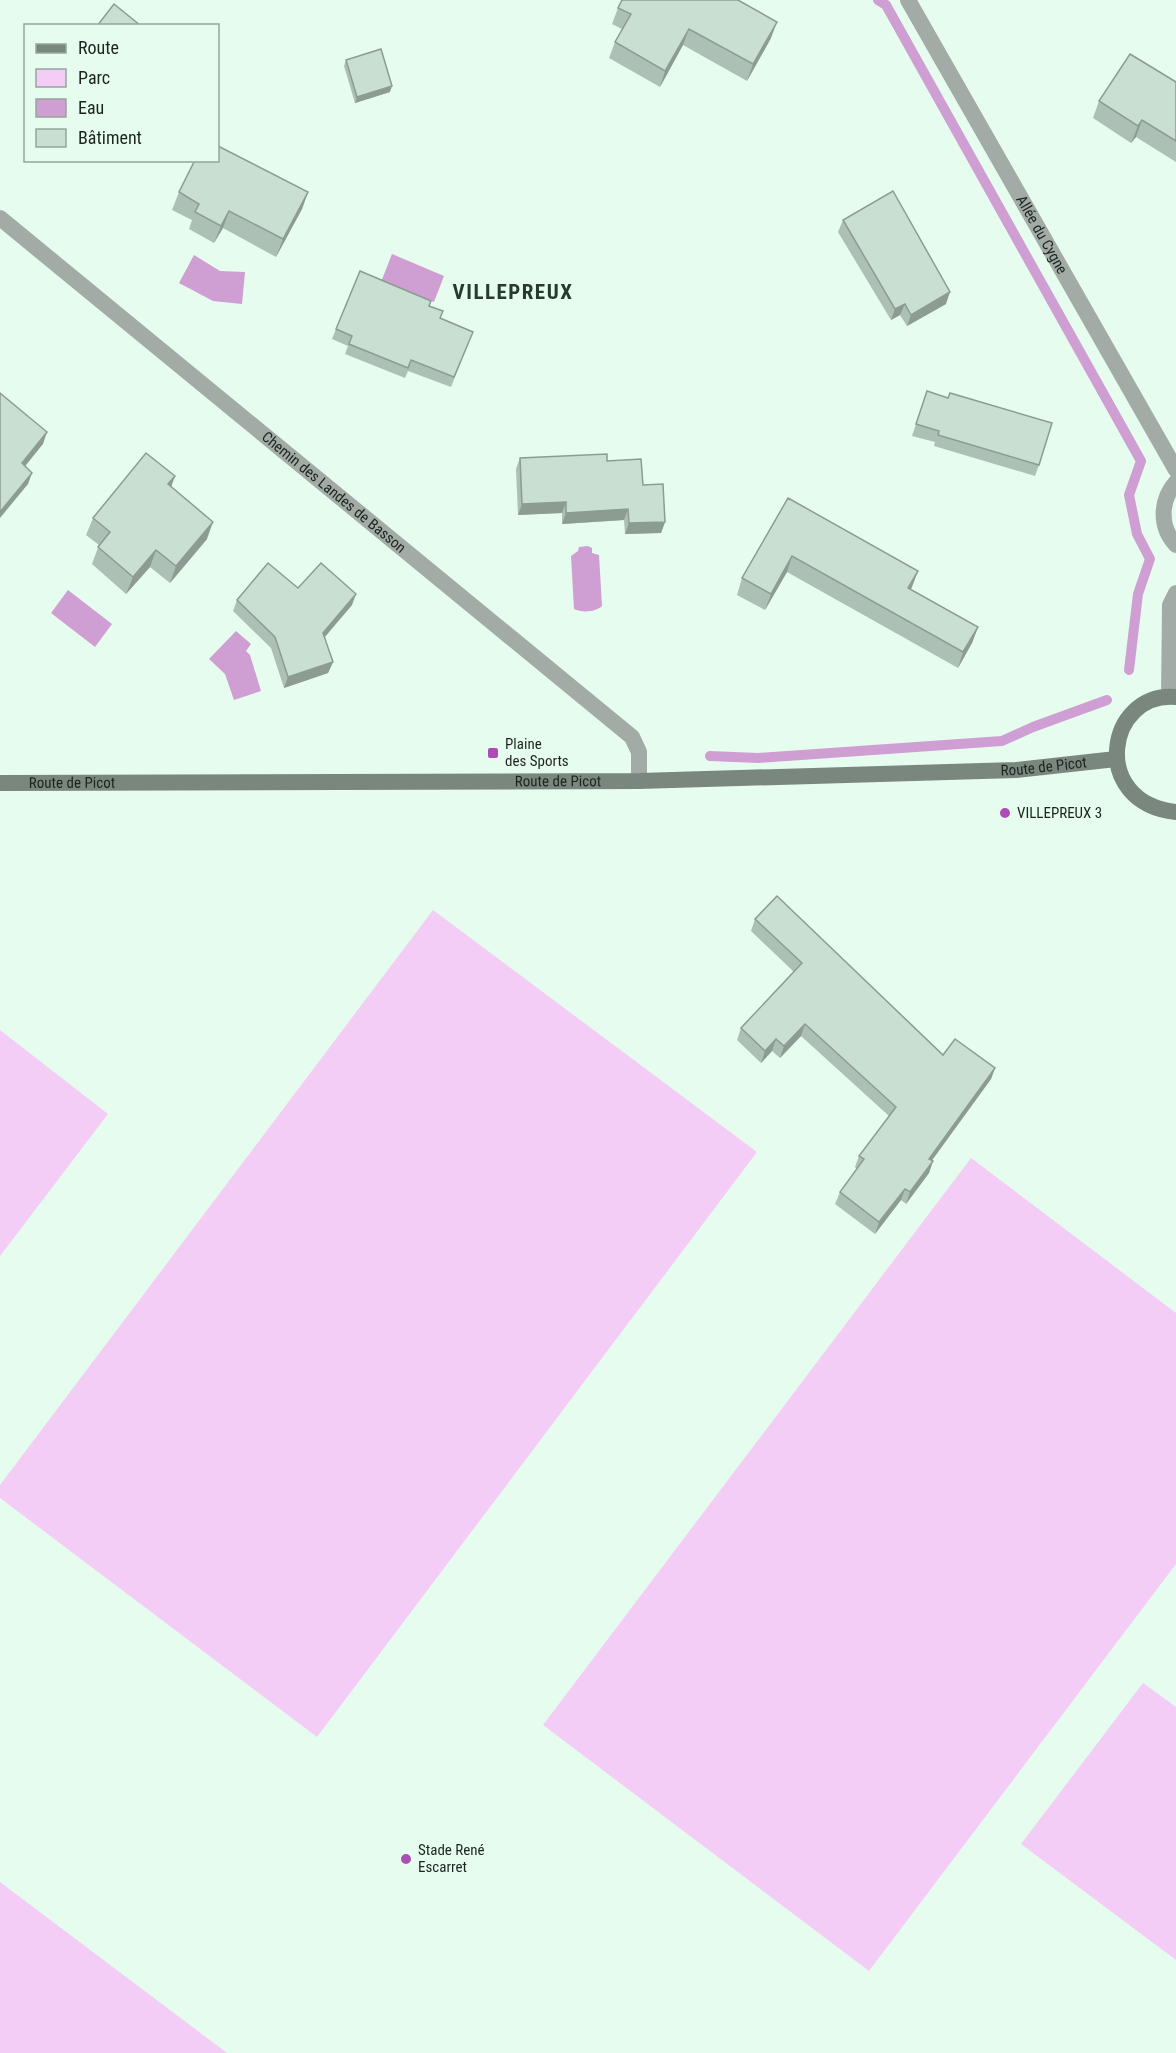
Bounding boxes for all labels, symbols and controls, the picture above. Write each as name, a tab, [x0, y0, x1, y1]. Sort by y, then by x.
legend	[24, 24, 219, 162]
text: Route	[78, 37, 119, 58]
text: Parc	[78, 67, 110, 88]
text: Eau	[78, 97, 104, 118]
text: Bâtiment	[78, 127, 142, 148]
street label: Allée du Cygne	[1012, 192, 1071, 277]
district label: VILLEPREUX	[453, 280, 573, 304]
street label: Chemin des Landes de Basson	[258, 428, 410, 557]
place label: Plaine des Sports	[505, 735, 569, 770]
marker: Plaine des Sports	[486, 746, 500, 760]
street label: Route de Picot	[1000, 753, 1088, 779]
street label: Route de Picot	[515, 772, 601, 790]
street label: Route de Picot	[29, 774, 115, 792]
place label: VILLEPREUX 3	[1017, 804, 1102, 822]
marker: VILLEPREUX 3	[998, 806, 1012, 820]
place label: Stade René Escarret	[418, 1841, 485, 1876]
marker: Stade René Escarret	[399, 1852, 413, 1866]

